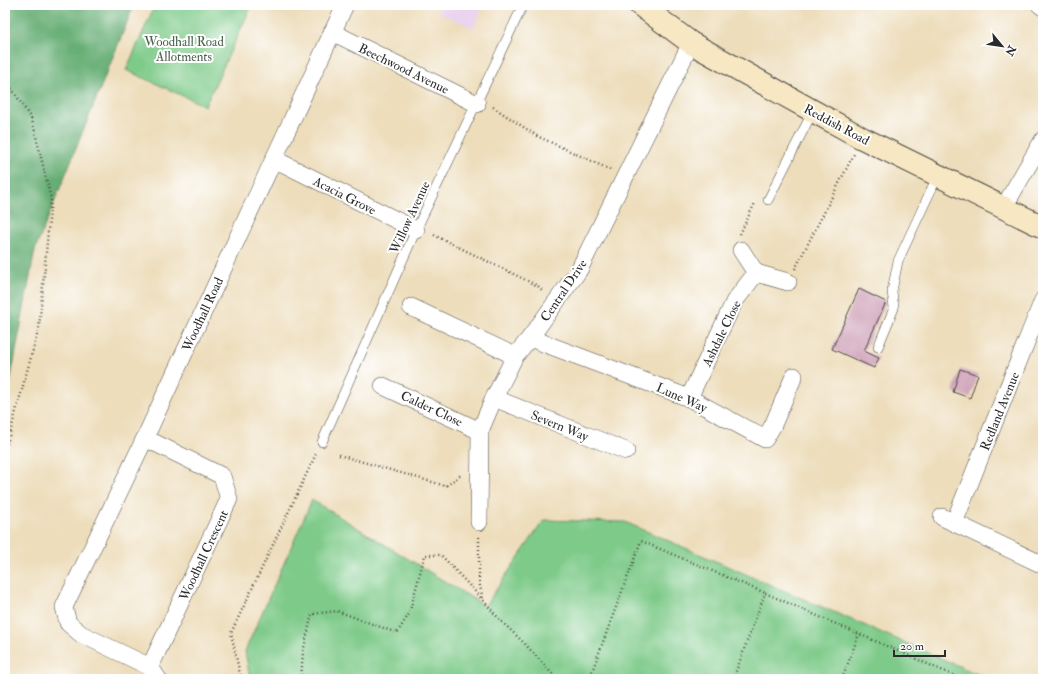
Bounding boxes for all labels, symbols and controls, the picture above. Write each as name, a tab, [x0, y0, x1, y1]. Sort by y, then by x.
north arrow	[982, 26, 1022, 66]
park label: Woodhall Road Allotments	[143, 34, 224, 65]
street label: Beechwood Avenue	[356, 40, 452, 98]
text: N	[1002, 42, 1019, 59]
street label: Reddish Road	[801, 101, 873, 149]
street label: Acacia Grove	[310, 173, 379, 219]
street label: Willow Avenue	[386, 178, 434, 257]
street label: Central Drive	[537, 256, 591, 325]
street label: Woodhall Road	[178, 274, 227, 355]
street label: Ashdale Close	[699, 297, 745, 370]
street label: Redland Avenue	[977, 369, 1023, 453]
street label: Lune Way	[653, 380, 710, 417]
street label: Calder Close	[398, 388, 466, 430]
street label: Severn Way	[528, 407, 591, 446]
street label: Woodhall Crescent	[175, 508, 232, 604]
scale bar	[894, 632, 945, 658]
text: 20 m	[900, 639, 925, 654]

